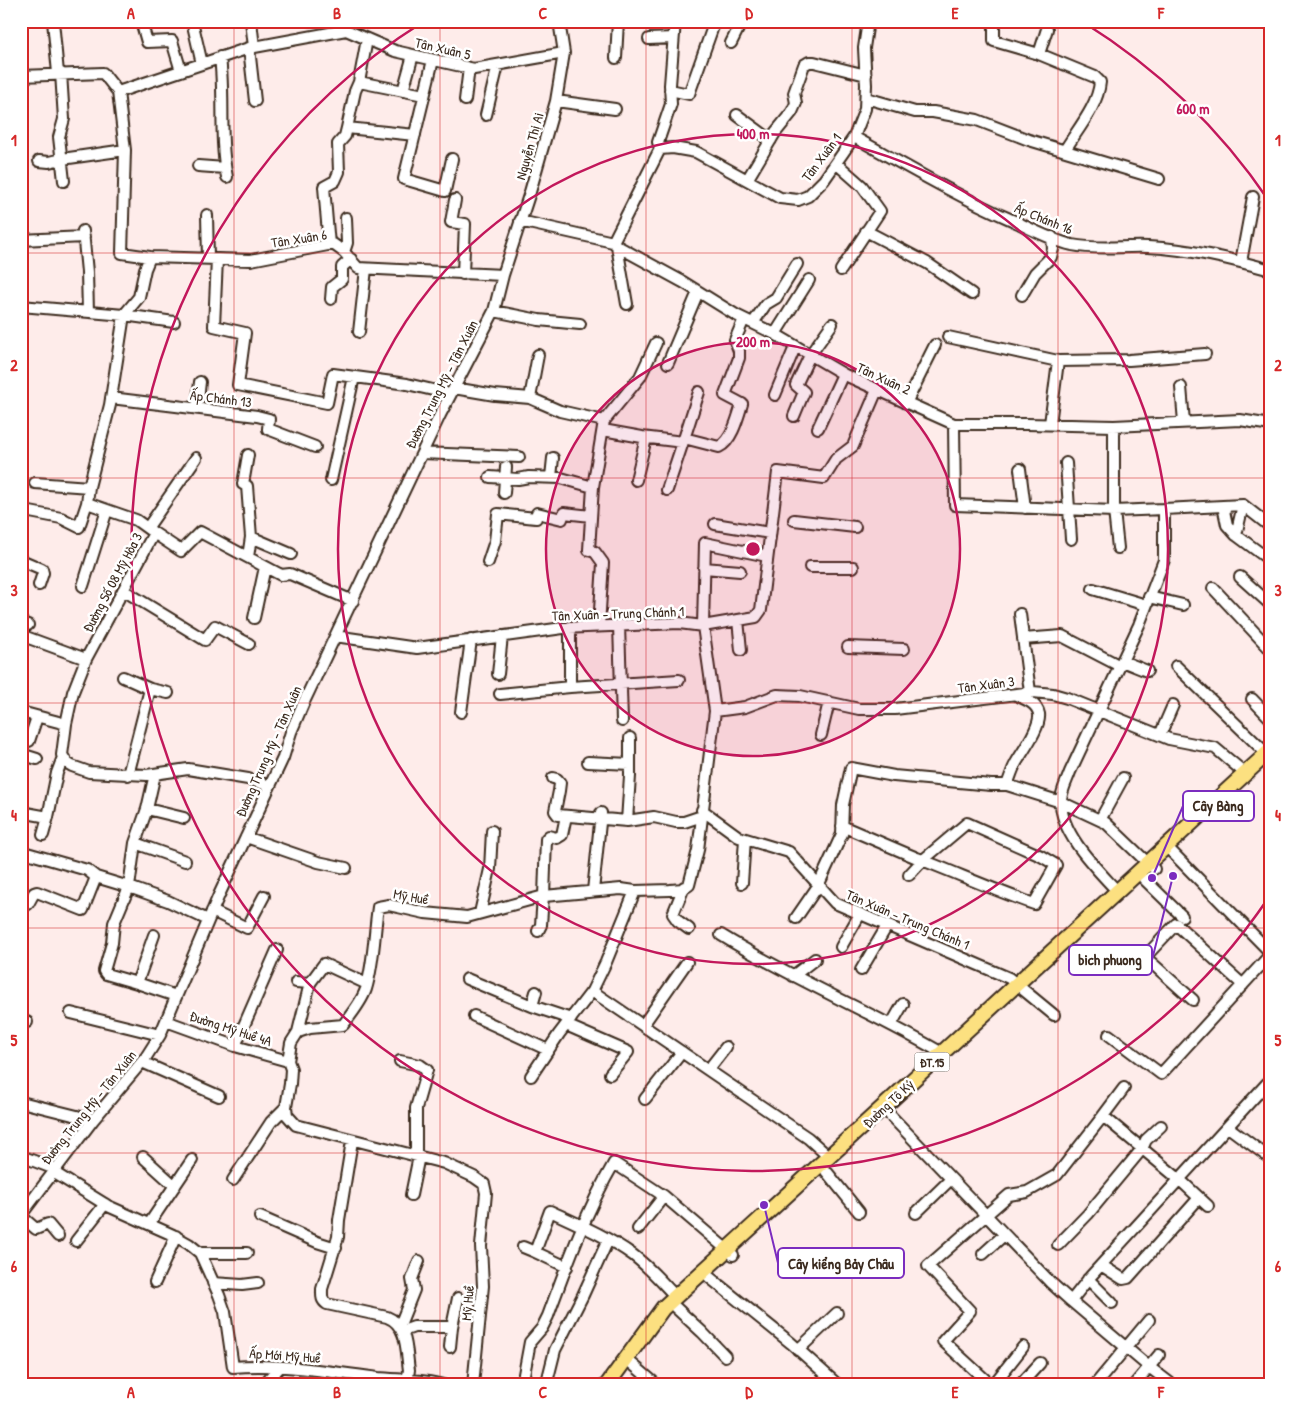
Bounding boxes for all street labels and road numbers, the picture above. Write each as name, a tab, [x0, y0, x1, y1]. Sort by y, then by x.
street label: Tân Xuân 5	[413, 32, 473, 64]
street label: Nguyễn Thị Ai	[510, 110, 549, 182]
street label: Tân Xuân 1	[797, 129, 845, 185]
street label: Ấp Chánh 16	[1012, 198, 1076, 239]
street label: Tân Xuân 6	[270, 224, 329, 252]
street label: Đường Trung Mỹ - Tân Xuân	[400, 317, 483, 452]
street label: Tân Xuân 2	[854, 357, 914, 399]
street label: Ấp Chánh 13	[189, 385, 253, 412]
street label: Đường Số 08 Mỹ Hòa 3	[78, 529, 147, 636]
street label: Tân Xuân - Trung Chánh 1	[552, 601, 685, 626]
street label: Tân Xuân 3	[957, 671, 1015, 697]
street label: Đường Trung Mỹ - Tân Xuân	[230, 682, 306, 820]
street label: Mỹ Huề	[392, 884, 430, 909]
street label: Tân Xuân - Trung Chánh 1	[843, 884, 973, 955]
street label: Đường Mỹ Huề 4A	[187, 1006, 275, 1051]
street label: Đường Trung Mỹ - Tân Xuân	[36, 1046, 141, 1169]
road number: ĐT.15	[914, 1052, 950, 1072]
street label: Đường Tô Ký	[858, 1074, 918, 1132]
street label: Mỹ Huề	[456, 1284, 479, 1321]
street label: Ấp Mới Mỹ Huề	[249, 1343, 322, 1368]

